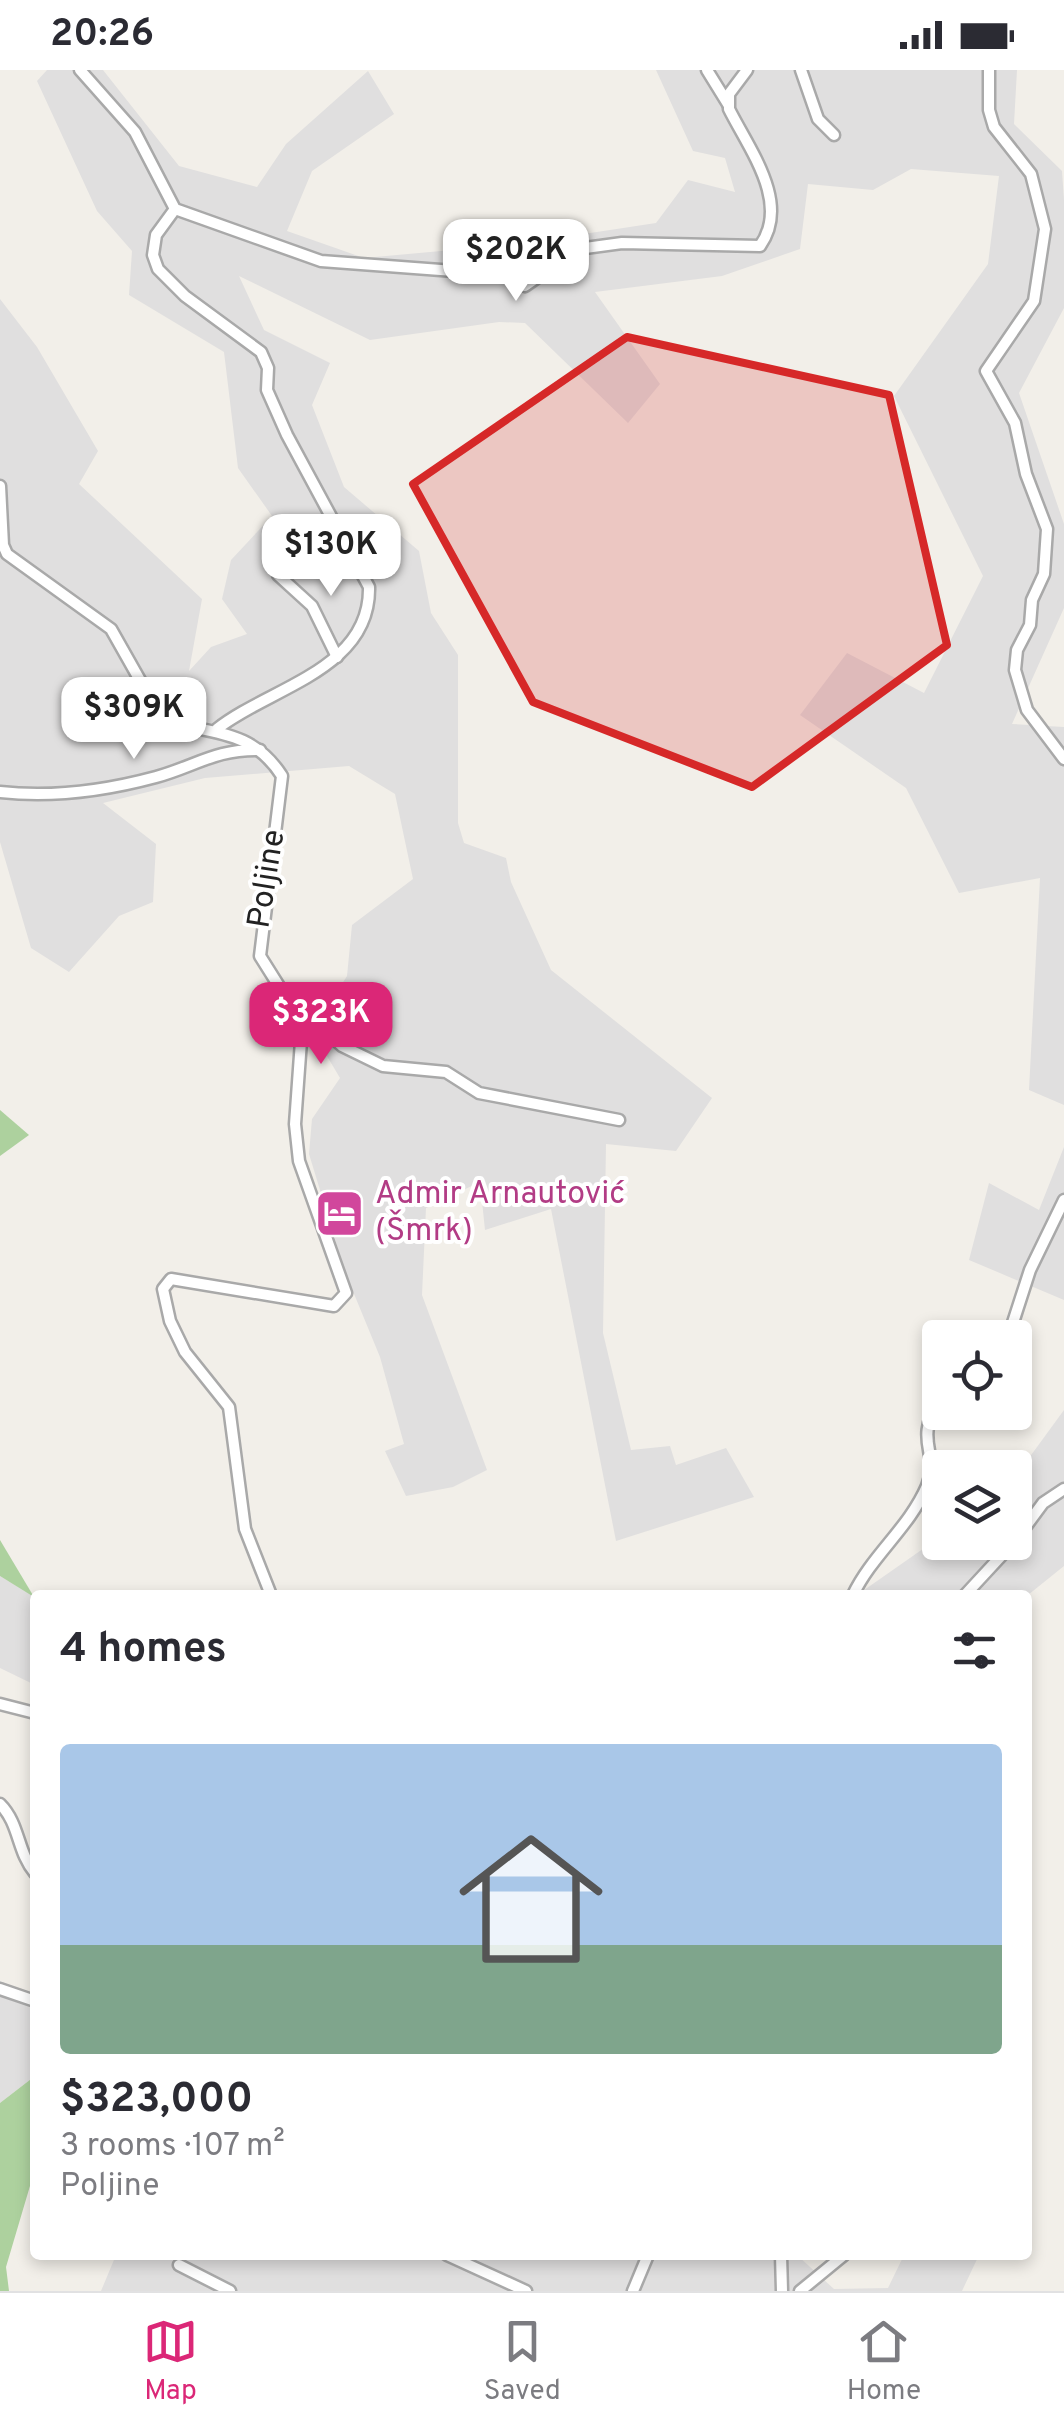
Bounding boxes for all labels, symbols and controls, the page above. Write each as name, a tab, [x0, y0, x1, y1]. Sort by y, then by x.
text: 20:26	[50, 11, 154, 60]
pin: $202K	[446, 219, 586, 304]
text: $202K	[465, 231, 567, 271]
pin: $130K	[261, 514, 401, 599]
text: $130K	[284, 526, 378, 566]
pin: $309K	[64, 677, 204, 762]
text: $309K	[83, 689, 185, 729]
street label: Poljine	[240, 827, 296, 931]
pin: $323K	[251, 982, 391, 1067]
text: $323K	[271, 994, 371, 1034]
place label: Admir Arnautović (Šmrk)	[375, 1175, 625, 1252]
hotel icon: Admir Arnautović (Šmrk)	[314, 1187, 366, 1239]
map controls	[922, 1320, 1032, 1560]
button: locate	[922, 1320, 1032, 1430]
button: layers	[922, 1450, 1032, 1560]
icon: filters	[947, 1623, 1002, 1678]
text: 4 homes	[60, 1624, 227, 1677]
icon: home	[441, 1809, 621, 1989]
text: $323,000	[60, 2074, 253, 2127]
text: 3 rooms · 107 m²	[60, 2127, 285, 2167]
text: Poljine	[60, 2167, 159, 2207]
tab: Map	[143, 2314, 198, 2410]
tab: Saved	[484, 2314, 561, 2410]
tab: Home	[847, 2314, 921, 2410]

